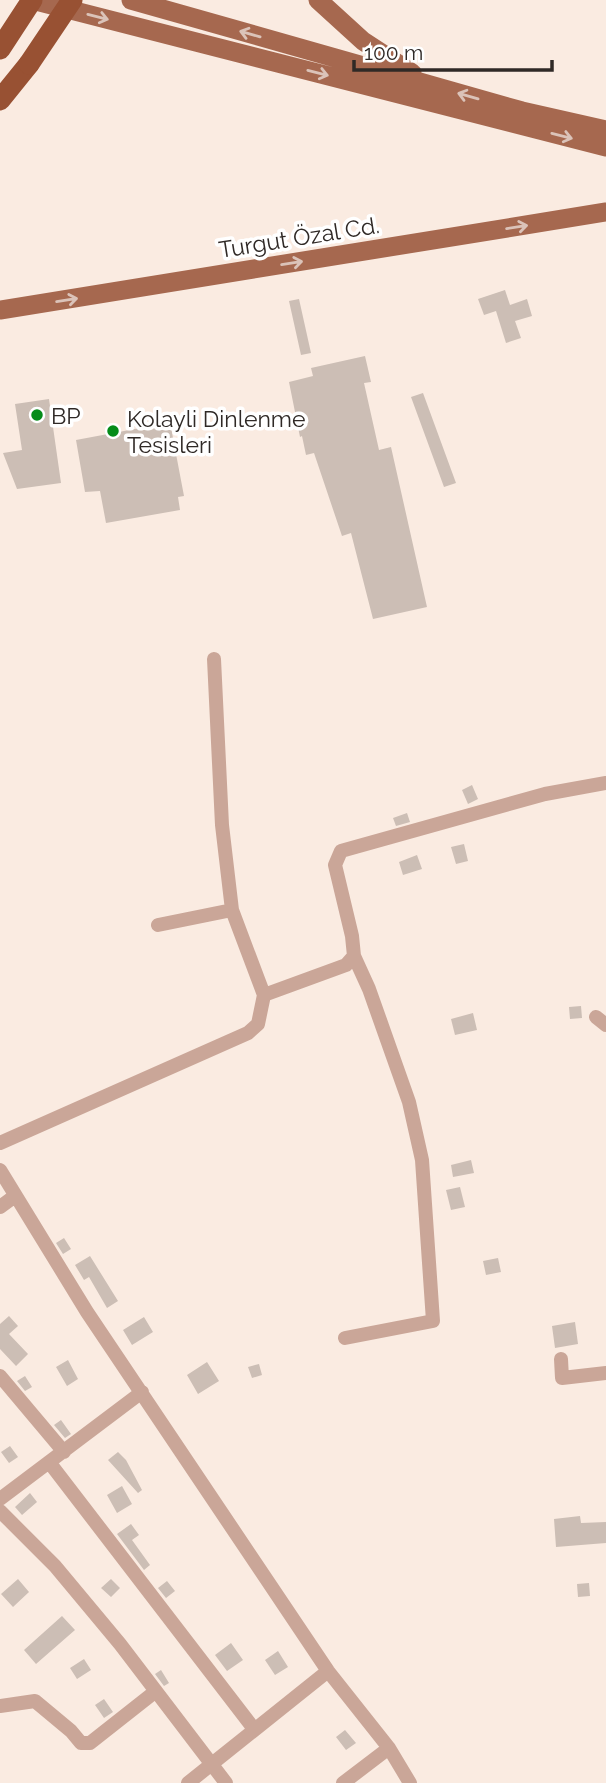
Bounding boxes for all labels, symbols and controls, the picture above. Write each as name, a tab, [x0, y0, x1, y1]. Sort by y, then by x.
one-way arrow	[86, 11, 109, 24]
one-way arrow	[239, 26, 261, 39]
scale bar	[354, 28, 552, 72]
text: 100 m	[364, 40, 423, 65]
one-way arrow	[306, 67, 329, 80]
one-way arrow	[458, 89, 480, 102]
one-way arrow	[551, 130, 573, 143]
street label: Turgut Özal Cd.	[217, 211, 381, 263]
one-way arrow	[505, 220, 527, 233]
one-way arrow	[280, 256, 303, 269]
one-way arrow	[55, 293, 78, 306]
place label: BP	[51, 402, 81, 429]
place label: Kolayli Dinlenme Tesisleri	[127, 405, 305, 458]
marker: BP	[29, 407, 45, 423]
marker: Kolayli Dinlenme Tesisleri	[105, 423, 121, 439]

